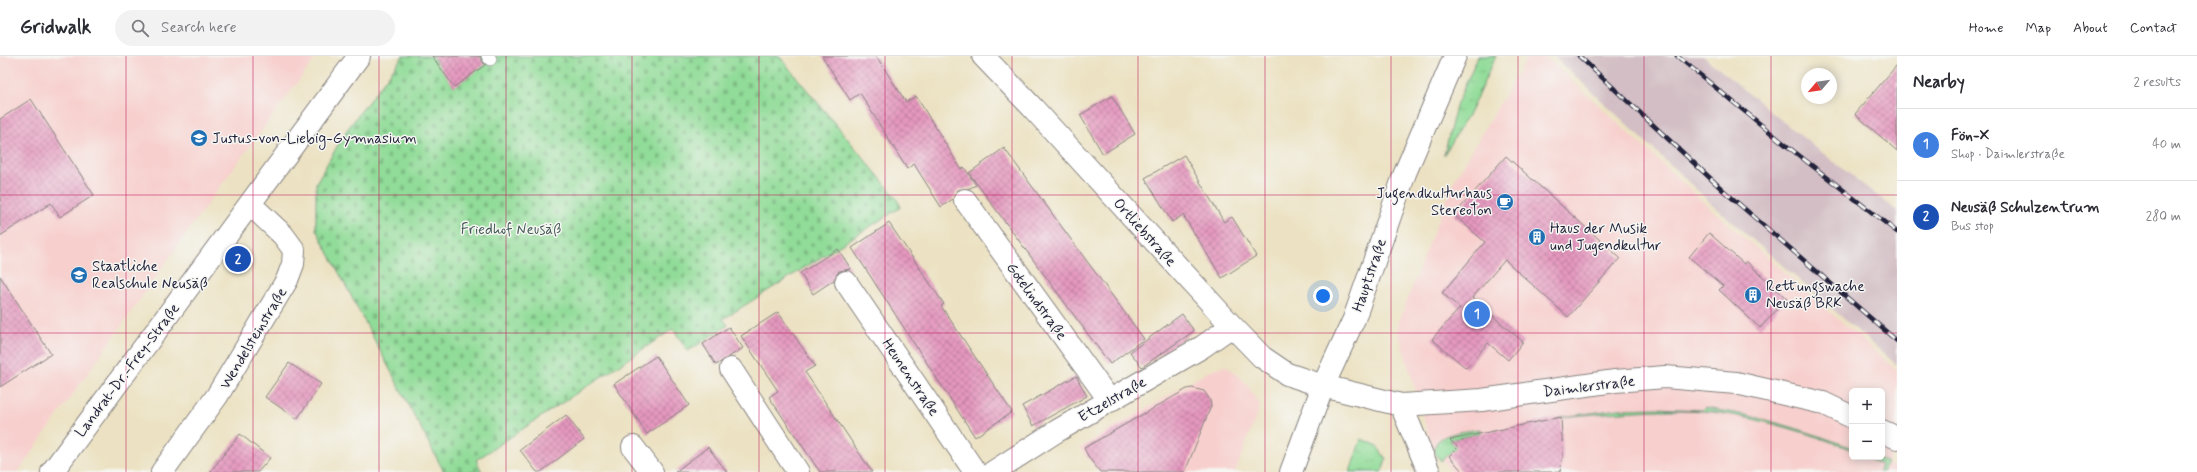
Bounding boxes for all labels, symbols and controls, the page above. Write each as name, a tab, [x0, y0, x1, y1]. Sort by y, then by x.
search box	[115, 10, 395, 46]
text: Gridwalk	[20, 15, 91, 40]
icon: search	[129, 17, 151, 39]
text: Search here	[161, 18, 237, 38]
text: Home	[1969, 19, 2003, 37]
text: Map	[2025, 19, 2051, 37]
text: About	[2073, 19, 2108, 37]
text: Contact	[2130, 19, 2177, 37]
north arrow	[1801, 68, 1837, 104]
text: Nearby	[1913, 71, 1965, 93]
text: 2 results	[2134, 74, 2181, 91]
text: Fön-X	[1951, 126, 1989, 146]
school or university icon: Justus-von-Liebig-Gymnasium	[189, 128, 209, 148]
place label: Justus-von-Liebig-Gymnasium	[212, 129, 417, 150]
text: 1	[1923, 136, 1929, 153]
text: 40 m	[2152, 136, 2181, 153]
text: Shop · Daimlerstraße	[1951, 146, 2065, 163]
place label: Jugendkulturhaus StereoTon	[1376, 184, 1492, 221]
cafe icon: Jugendkulturhaus StereoTon	[1495, 192, 1515, 212]
street label: Ortliebstraße	[1108, 194, 1180, 271]
text: Neusäß Schulzentrum	[1951, 198, 2100, 218]
text: 2	[1923, 208, 1929, 225]
text: 280 m	[2146, 208, 2181, 225]
text: Bus stop	[1951, 218, 1994, 235]
place label: Haus der Musik und Jugendkultur	[1550, 219, 1661, 256]
park label: Friedhof Neusäß	[461, 220, 561, 240]
building icon: Haus der Musik und Jugendkultur	[1527, 227, 1547, 247]
street label: Hauptstraße	[1348, 236, 1392, 315]
pin: 2	[225, 244, 251, 274]
place label: Staatliche Realschule Neusäß	[92, 257, 208, 294]
street label: Gotelindstraße	[1001, 259, 1071, 344]
school or university icon: Staatliche Realschule Neusäß	[69, 265, 89, 285]
place label: Rettungswache Neusäß BRK	[1766, 277, 1865, 314]
street label: Wendelsteinstraße	[216, 284, 292, 393]
building icon: Rettungswache Neusäß BRK	[1743, 285, 1763, 305]
your location	[1313, 286, 1333, 306]
street label: Landrat-Dr.-Frey-Straße	[71, 299, 185, 442]
pin: 1	[1464, 299, 1490, 329]
street label: Heunenstraße	[877, 335, 944, 420]
street label: Daimlerstraße	[1542, 371, 1636, 403]
street label: Etzelstraße	[1075, 372, 1150, 427]
map controls	[1849, 388, 1885, 460]
button: +	[1849, 388, 1885, 424]
button: −	[1849, 424, 1885, 460]

